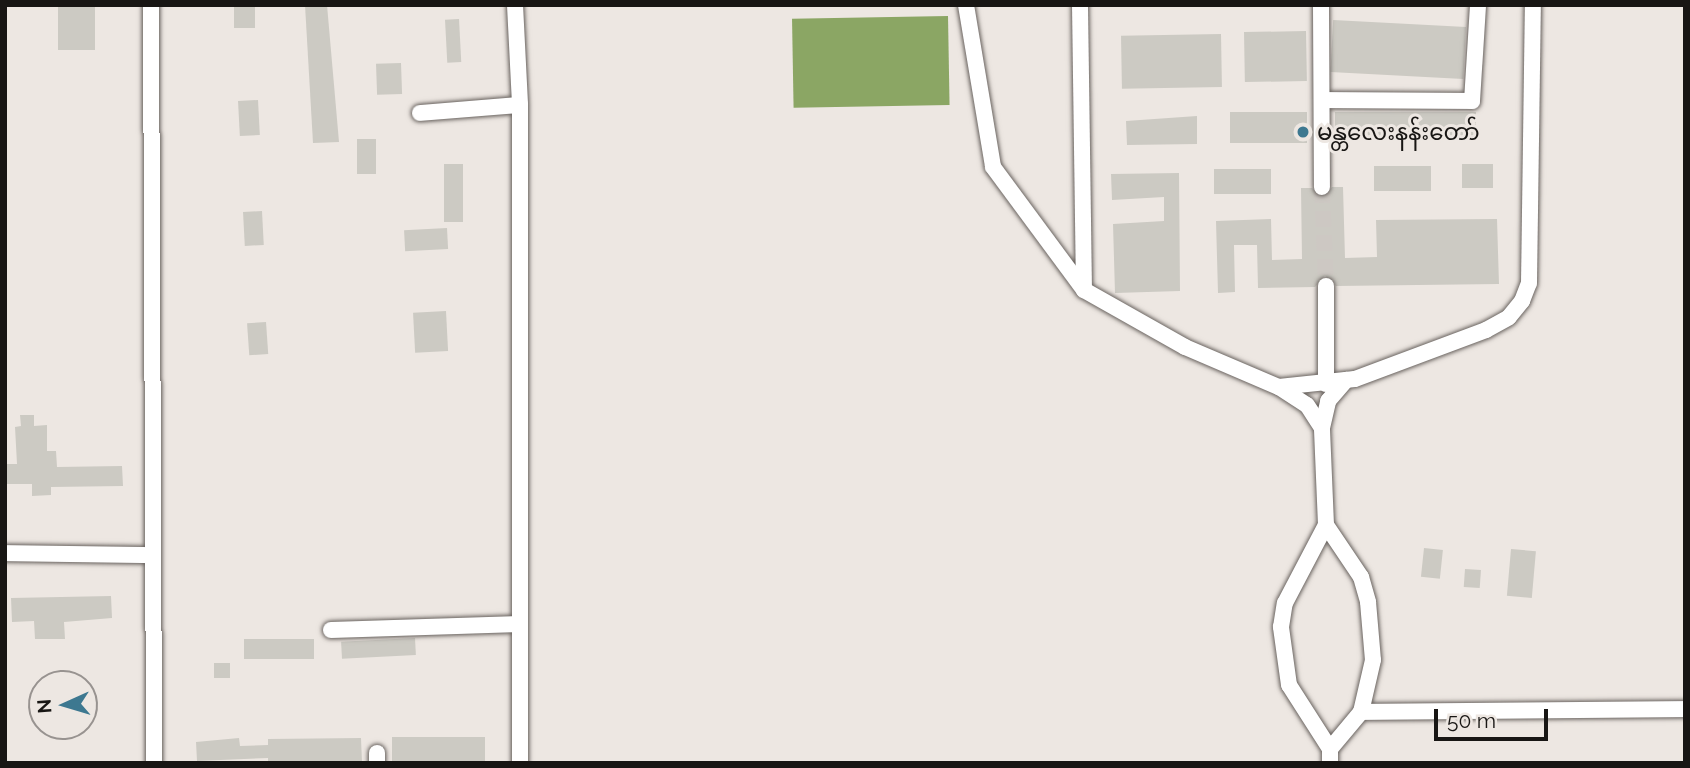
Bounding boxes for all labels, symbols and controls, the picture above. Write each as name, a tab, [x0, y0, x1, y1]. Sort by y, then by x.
place label: မန္တလေးနန်းတော်	[1317, 118, 1480, 146]
marker: မန္တလေးနန်းတော်	[1295, 124, 1311, 140]
north arrow	[28, 670, 98, 740]
scale bar	[1438, 694, 1552, 738]
text: N	[33, 698, 56, 714]
text: 50 m	[1447, 708, 1496, 733]

